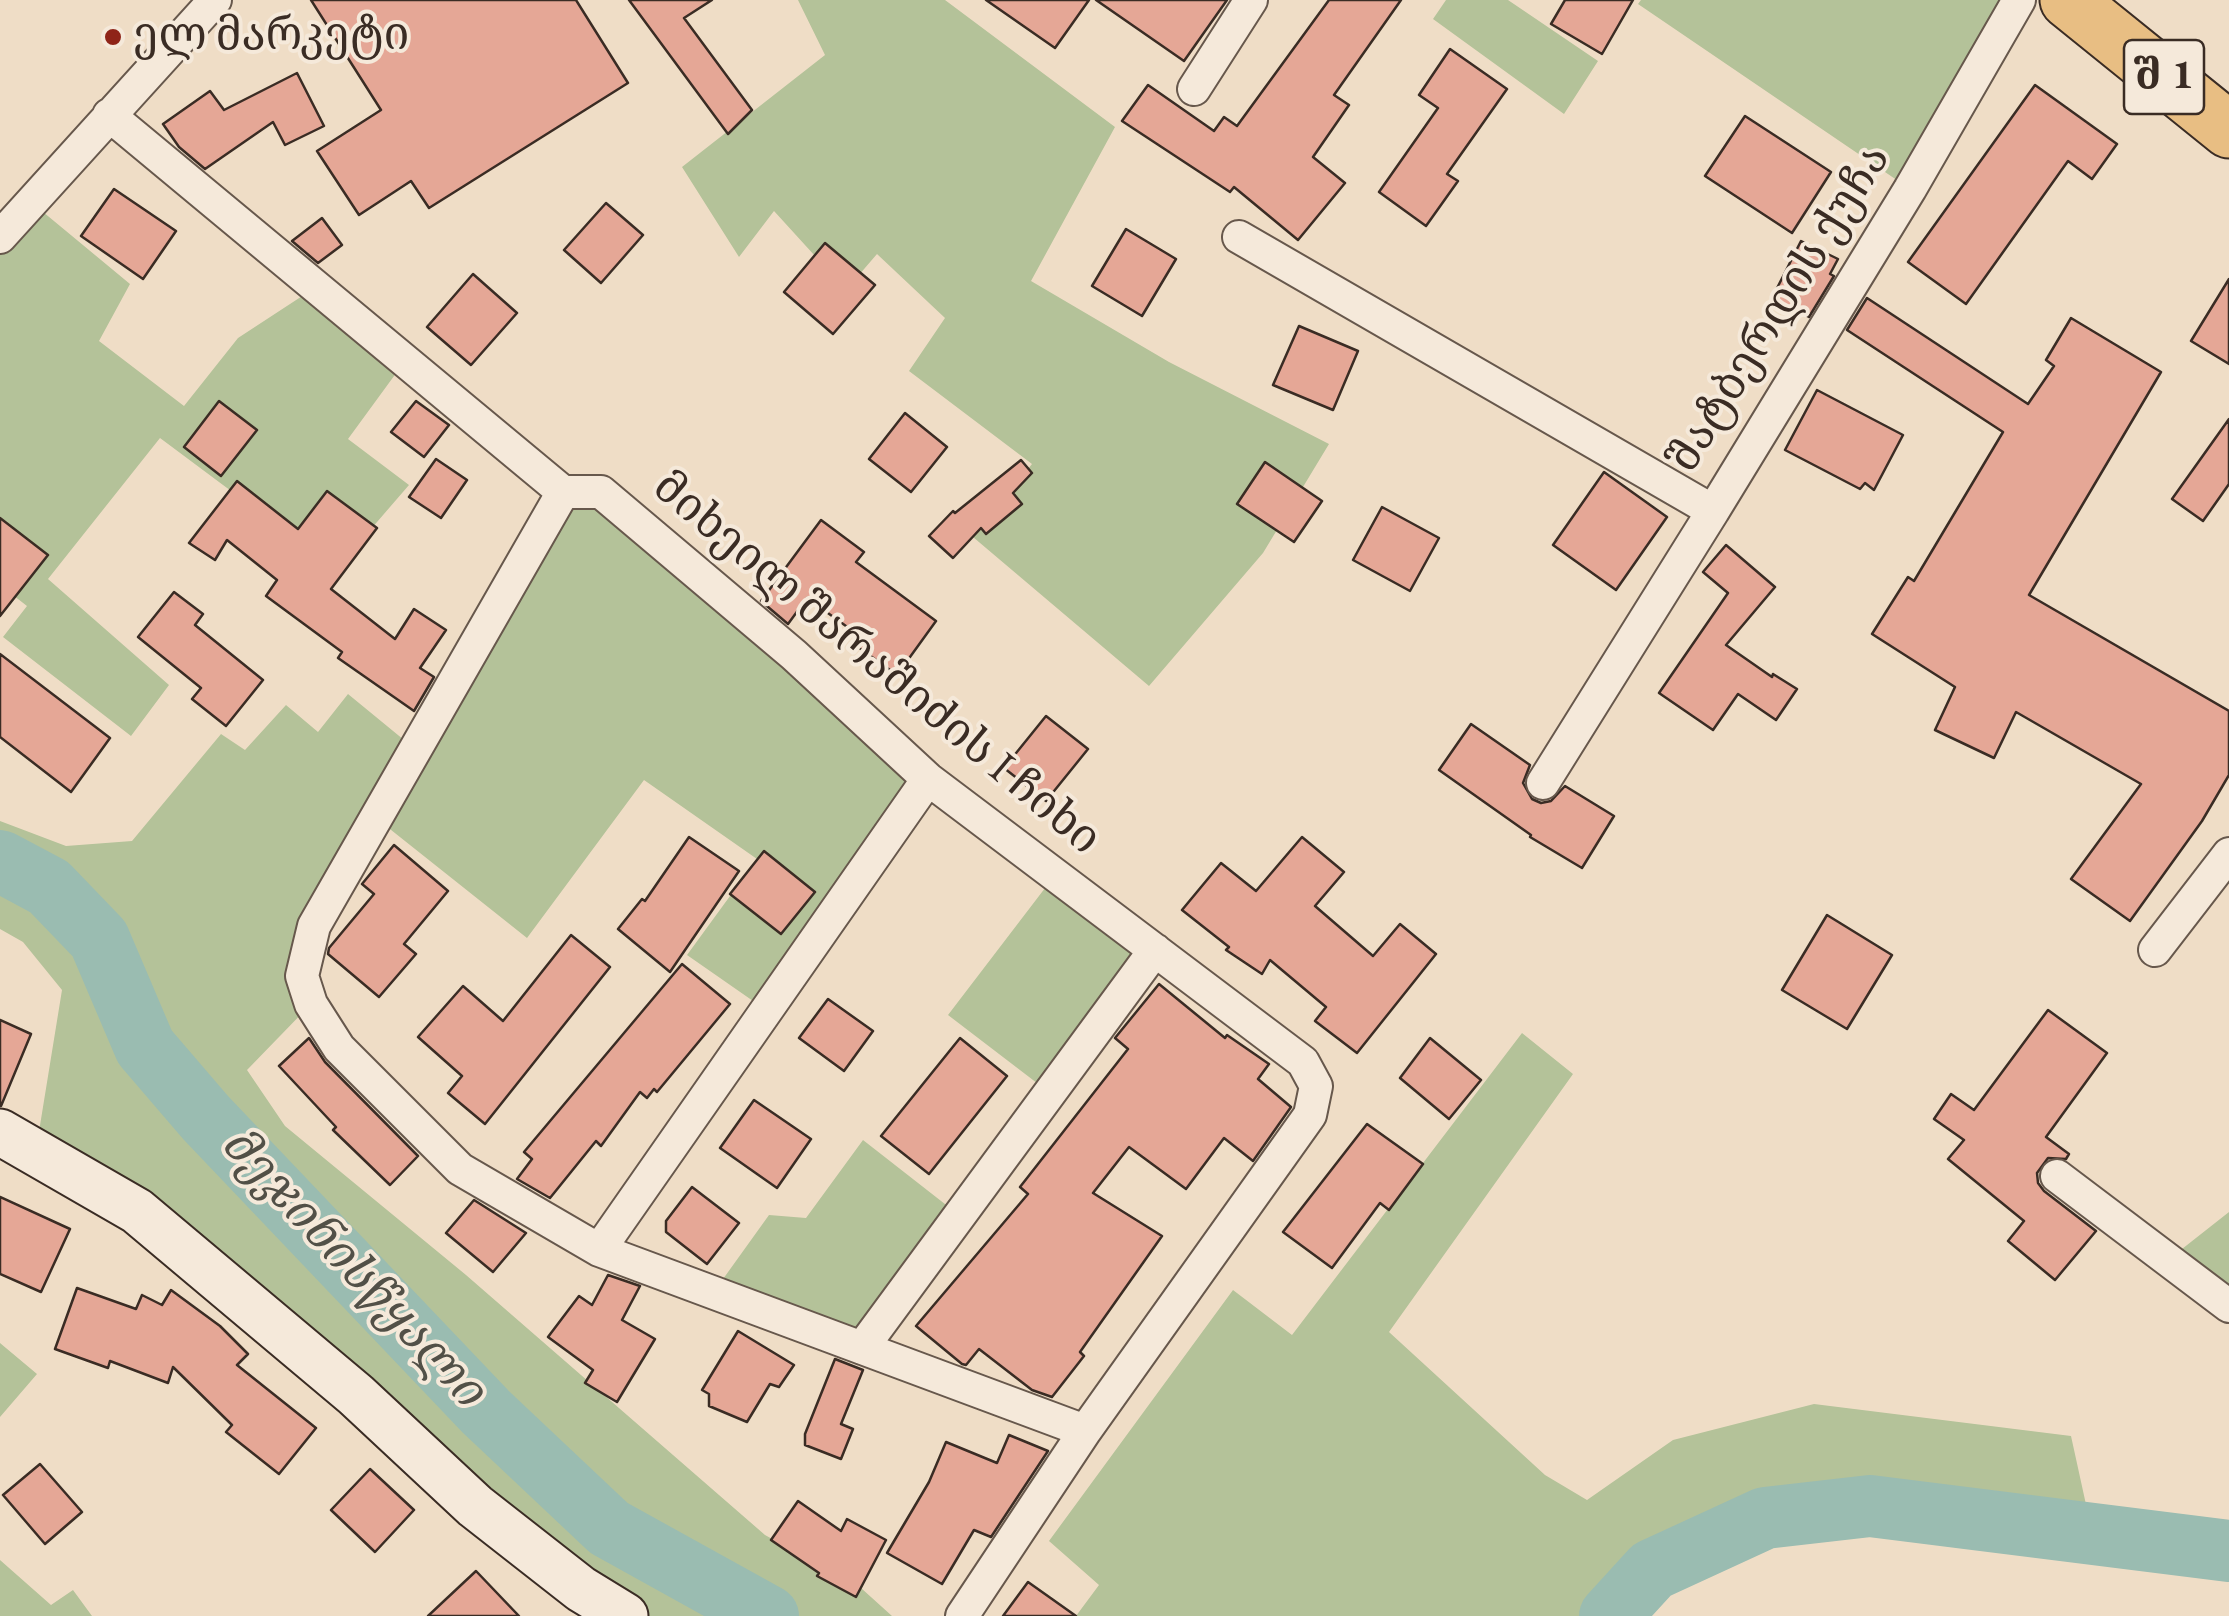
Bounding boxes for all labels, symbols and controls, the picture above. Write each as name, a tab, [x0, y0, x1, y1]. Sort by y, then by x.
place label: ელ მარკეტი	[133, 10, 409, 64]
marker: ელ მარკეტი	[102, 26, 124, 48]
road number: შ 1	[2124, 40, 2204, 114]
street label: შატბერდის ქუჩა	[1658, 135, 1902, 483]
street label: მიხეილ შარაშიძის I ჩიხი	[641, 461, 1111, 867]
water label: მეჯინისწყალი	[208, 1116, 496, 1420]

